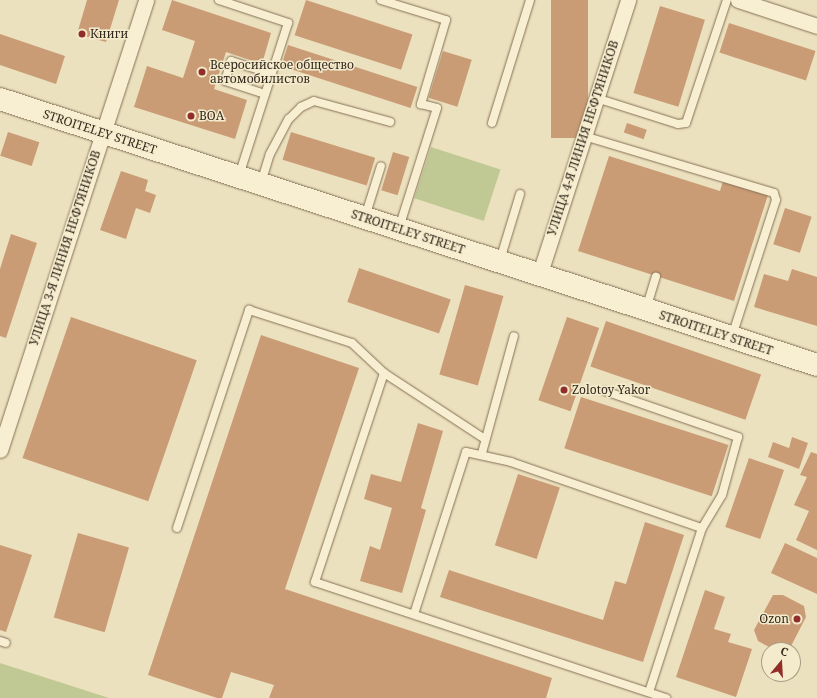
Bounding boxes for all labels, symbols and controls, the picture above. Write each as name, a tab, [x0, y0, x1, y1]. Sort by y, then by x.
place label: Книги	[90, 27, 128, 41]
marker: Книги	[77, 29, 87, 39]
street label: УЛИЦА 4-Я ЛИНИЯ НЕФТЯНИКОВ	[545, 38, 621, 238]
place label: Всеросийское общество автомобилистов	[210, 58, 354, 86]
marker: Всеросийское общество автомобилистов	[197, 67, 207, 77]
street label: STROITELEY STREET	[41, 107, 159, 157]
place label: ВОА	[199, 109, 224, 123]
marker: ВОА	[186, 111, 196, 121]
street label: УЛИЦА 3-Я ЛИНИЯ НЕФТЯНИКОВ	[27, 148, 103, 348]
street label: STROITELEY STREET	[349, 207, 467, 257]
street label: STROITELEY STREET	[657, 308, 775, 358]
place label: Zolotoy Yakor	[572, 383, 650, 397]
marker: Zolotoy Yakor	[559, 385, 569, 395]
place label: Ozon	[759, 612, 789, 626]
marker: Ozon	[792, 614, 802, 624]
north arrow	[761, 642, 801, 682]
text: С	[779, 643, 790, 659]

